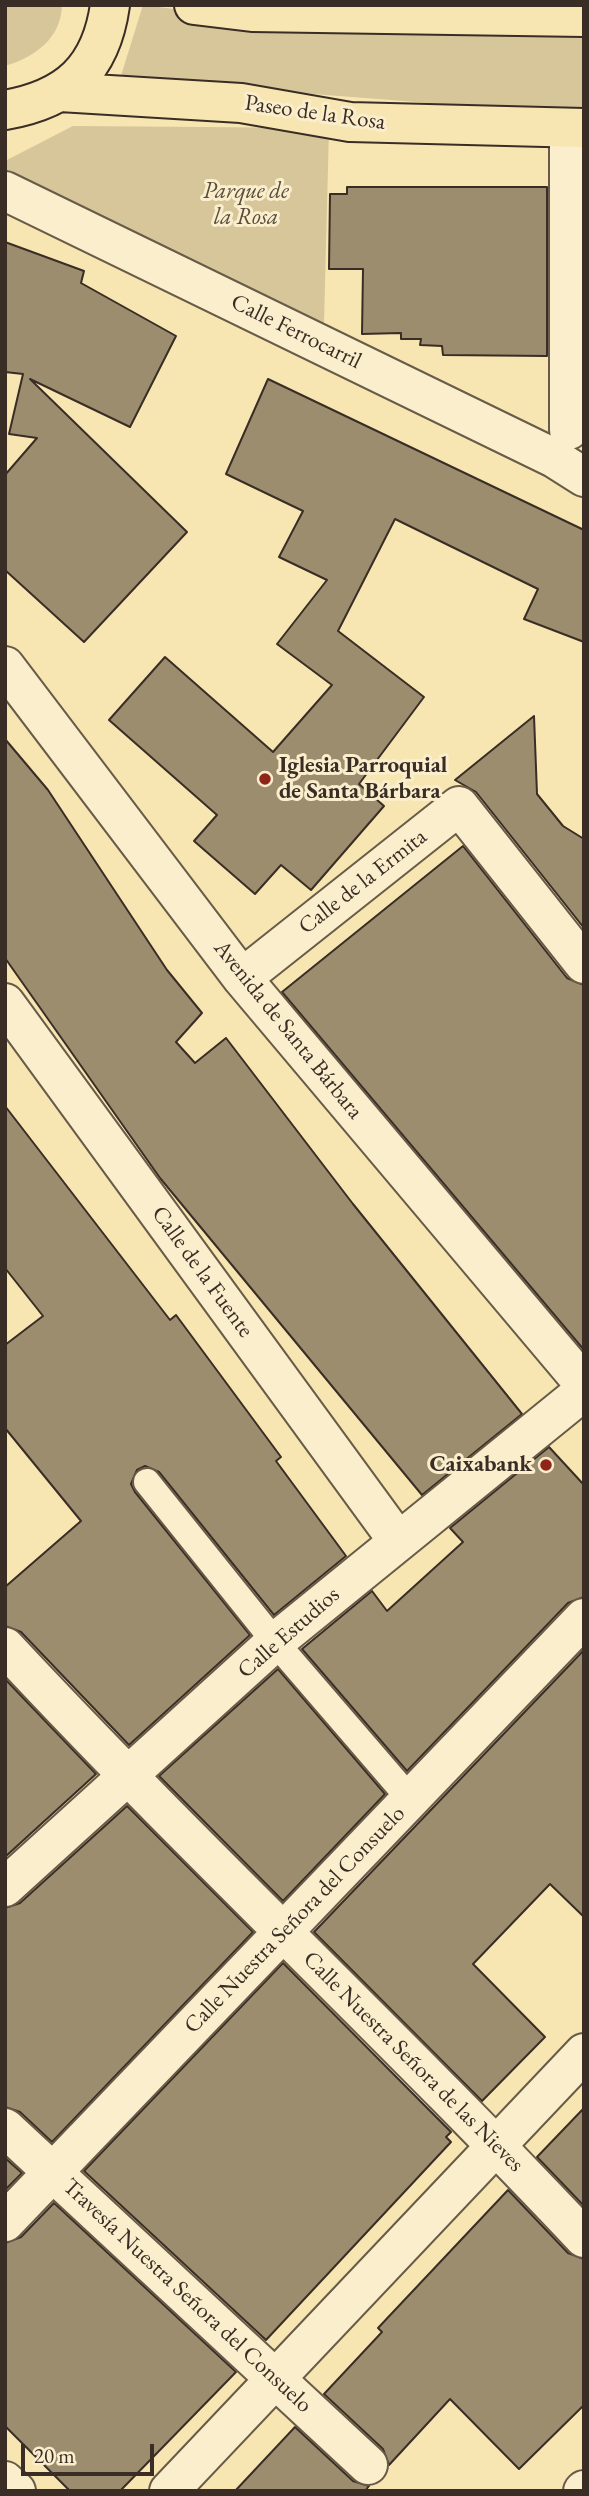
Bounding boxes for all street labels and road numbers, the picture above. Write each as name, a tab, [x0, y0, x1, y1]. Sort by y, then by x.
street label: Paseo de la Rosa	[243, 89, 387, 137]
street label: Calle Ferrocarril	[226, 289, 366, 375]
street label: Calle de la Ermita	[293, 823, 433, 941]
street label: Avenida de Santa Bárbara	[207, 935, 369, 1125]
street label: Calle de la Fuente	[145, 1201, 259, 1343]
street label: Calle Estudios	[232, 1581, 346, 1685]
street label: Calle Nuestra Señora del Consuelo	[179, 1800, 411, 2040]
street label: Calle Nuestra Señora de las Nieves	[297, 1946, 529, 2178]
street label: Travesía Nuestra Señora del Consuelo	[57, 2173, 317, 2419]

